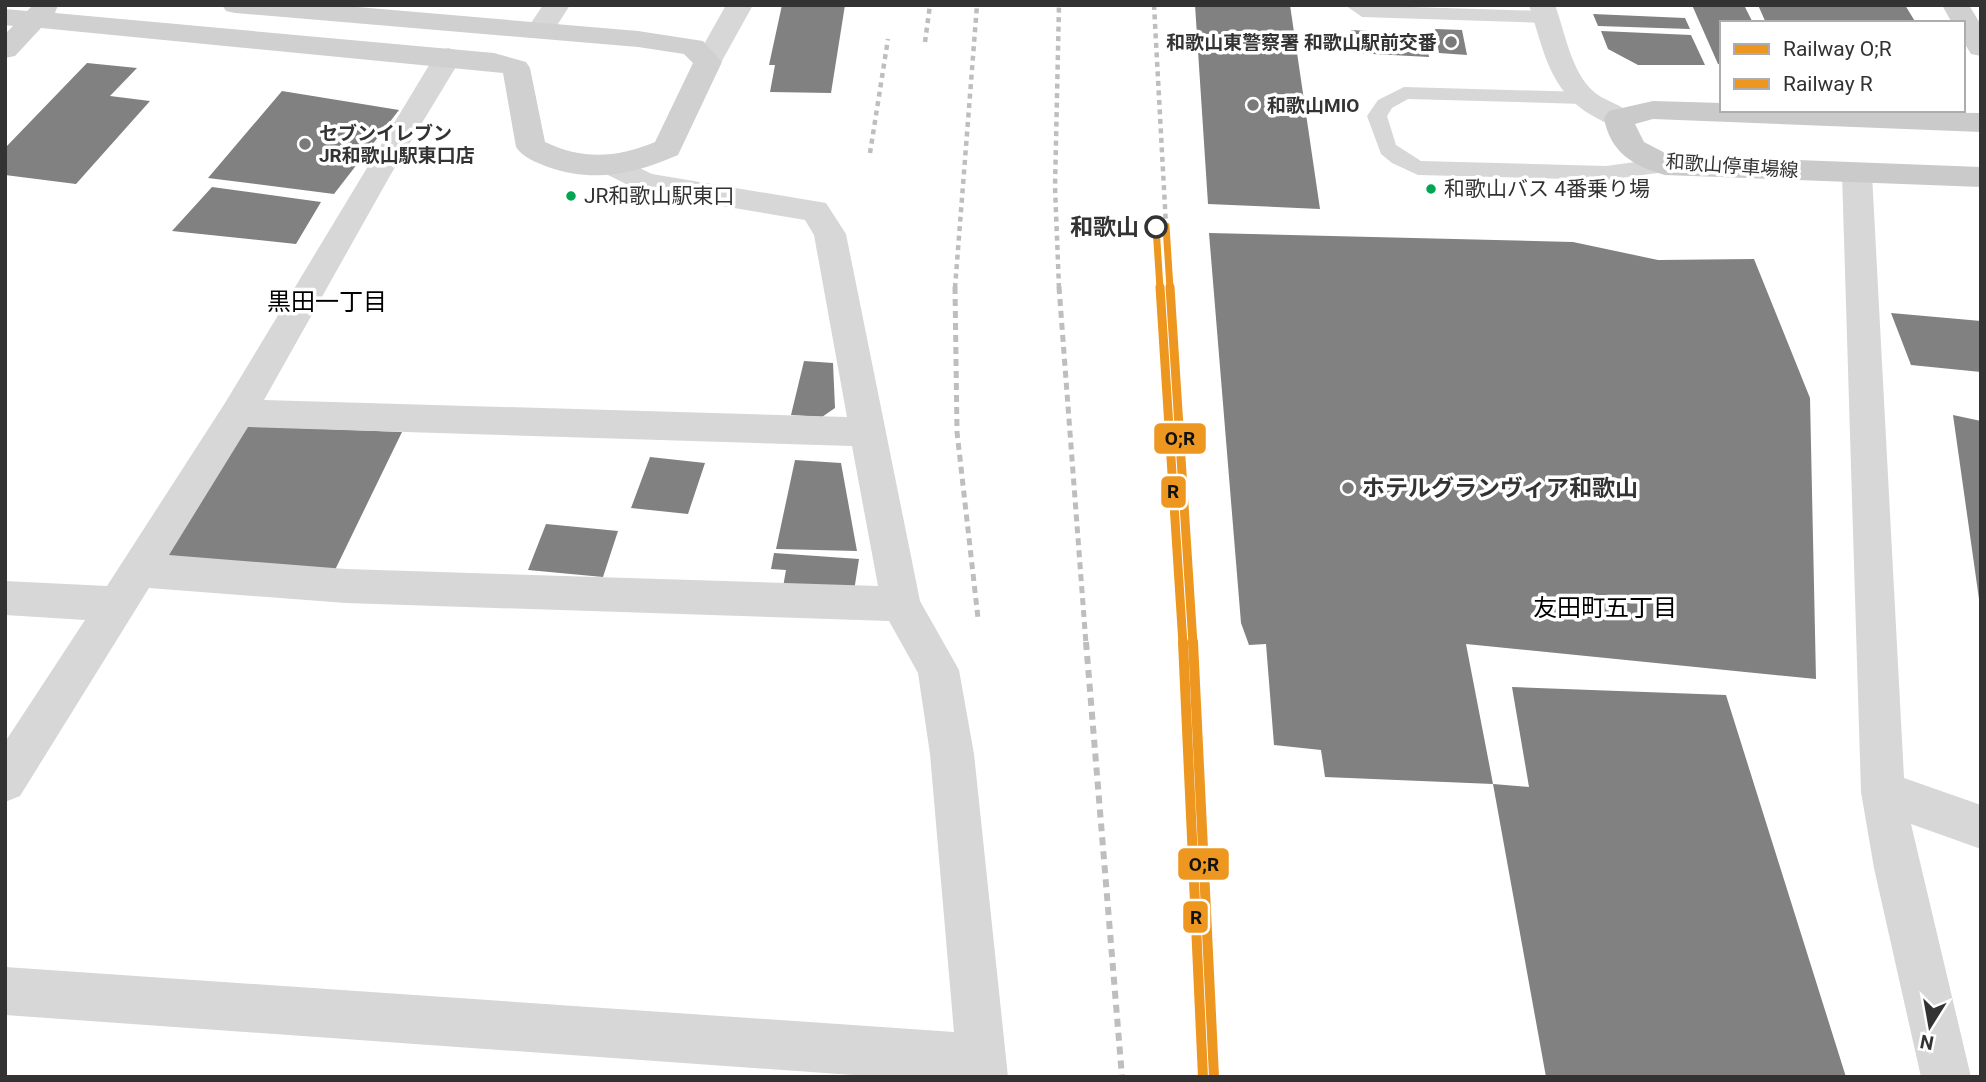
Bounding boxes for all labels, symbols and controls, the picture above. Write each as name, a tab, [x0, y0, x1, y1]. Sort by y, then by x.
legend	[1720, 21, 1965, 112]
place label: 和歌山東警察署 和歌山駅前交番	[1166, 31, 1437, 54]
marker: 和歌山東警察署 和歌山駅前交番	[1443, 34, 1459, 50]
text: Railway O;R	[1783, 37, 1892, 61]
text: Railway R	[1783, 72, 1873, 96]
place label: 和歌山MIO	[1267, 94, 1359, 117]
marker: 和歌山MIO	[1245, 97, 1261, 113]
place label: セブンイレブン JR和歌山駅東口店	[319, 122, 475, 167]
marker: セブンイレブン JR和歌山駅東口店	[297, 136, 313, 152]
street label: 和歌山停車場線	[1665, 150, 1799, 182]
place label: 和歌山バス 4番乗り場	[1444, 177, 1650, 201]
marker: 和歌山バス 4番乗り場	[1424, 182, 1438, 196]
place label: JR和歌山駅東口	[584, 184, 735, 208]
marker: JR和歌山駅東口	[564, 189, 578, 203]
place label: 和歌山	[1070, 214, 1139, 241]
marker: 和歌山	[1145, 216, 1167, 238]
district label: 黒田一丁目	[267, 288, 387, 316]
line badge: O;R	[1153, 422, 1207, 455]
text: O;R	[1165, 427, 1195, 450]
line badge: R	[1160, 475, 1187, 509]
place label: ホテルグランヴィア和歌山	[1362, 475, 1638, 502]
text: R	[1167, 480, 1179, 503]
marker: ホテルグランヴィア和歌山	[1340, 480, 1356, 496]
district label: 友田町五丁目	[1533, 594, 1677, 622]
line badge: O;R	[1177, 847, 1230, 881]
text: O;R	[1189, 853, 1219, 876]
line badge: R	[1182, 900, 1209, 934]
text: R	[1190, 906, 1202, 929]
north arrow	[1895, 991, 1965, 1061]
text: N	[1918, 1030, 1936, 1055]

